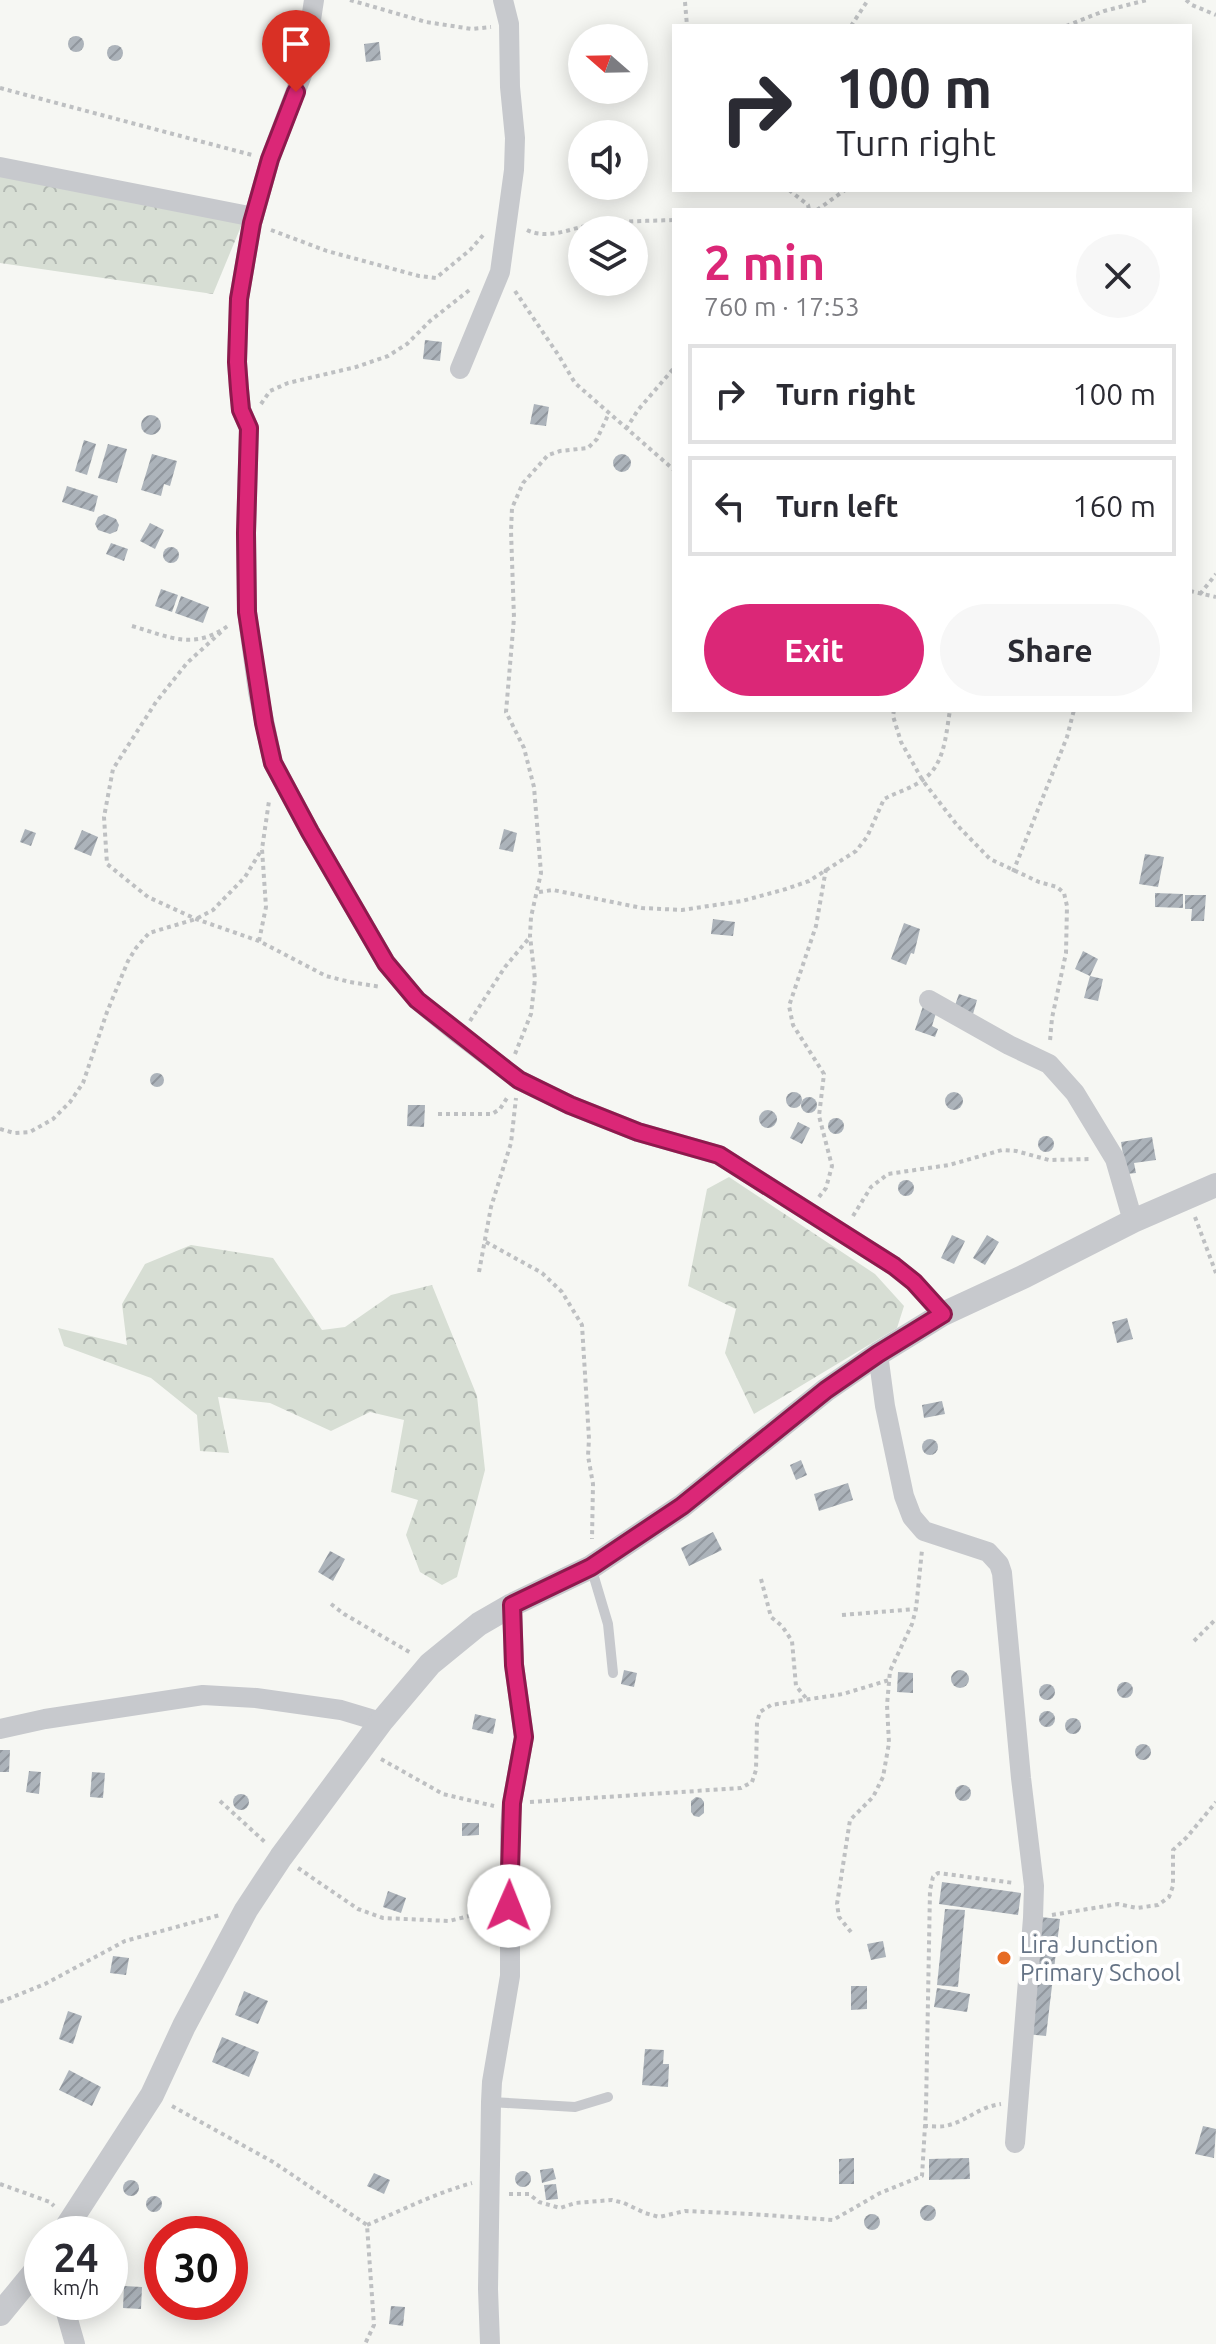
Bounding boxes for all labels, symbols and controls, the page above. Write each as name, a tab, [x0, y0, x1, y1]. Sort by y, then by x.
pin	[262, 10, 330, 92]
icon: arrive	[274, 22, 318, 66]
north arrow	[568, 24, 648, 104]
map controls	[568, 24, 648, 296]
icon: right	[704, 56, 808, 160]
text: 100 m	[836, 56, 992, 119]
button: sound	[568, 120, 648, 200]
text: Turn right	[836, 122, 996, 163]
button: layers	[568, 216, 648, 296]
button: close	[1076, 234, 1160, 318]
text: 2 min	[704, 235, 825, 289]
text: 760 m · 17:53	[704, 292, 860, 321]
icon: right	[708, 372, 752, 416]
text: Turn right	[776, 377, 916, 411]
text: 100 m	[1072, 377, 1156, 411]
icon: left	[708, 484, 752, 528]
text: Turn left	[776, 489, 898, 523]
text: 160 m	[1072, 489, 1156, 523]
button: Exit	[704, 604, 924, 696]
button: Share	[940, 604, 1160, 696]
position arrow	[467, 1864, 551, 1948]
place label: Lira Junction Primary School	[1020, 1931, 1181, 1986]
marker: Lira Junction Primary School	[995, 1949, 1013, 1967]
speed limit sign: 30	[144, 2216, 248, 2320]
text: 24	[53, 2235, 99, 2280]
text: km/h	[53, 2276, 99, 2299]

